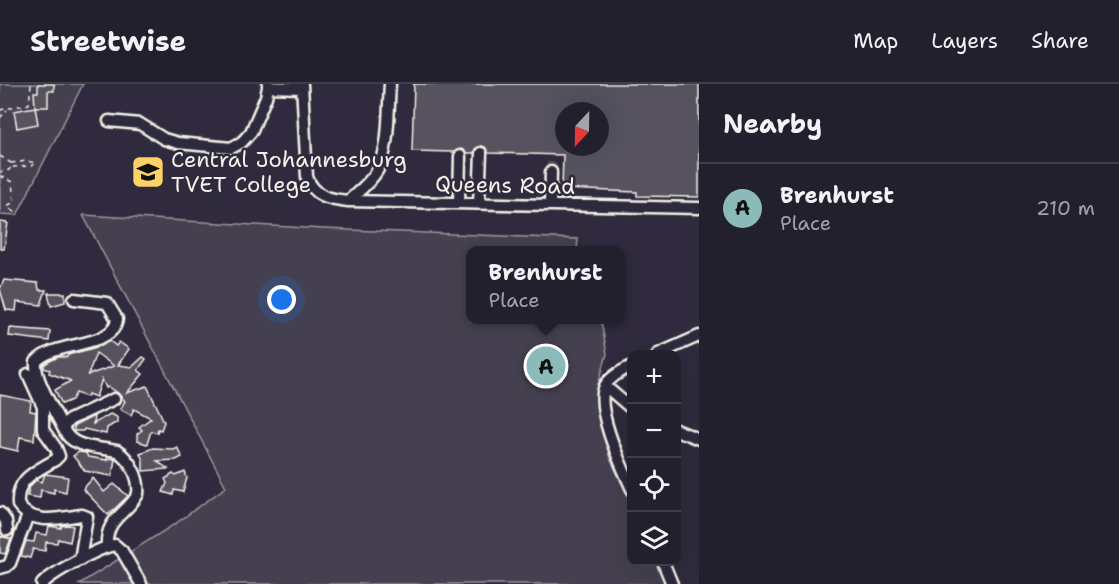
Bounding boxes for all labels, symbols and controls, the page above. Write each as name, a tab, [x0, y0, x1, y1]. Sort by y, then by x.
text: Streetwise	[30, 22, 186, 60]
text: Map	[853, 27, 898, 55]
text: Layers	[931, 27, 998, 55]
text: Share	[1031, 27, 1089, 55]
north arrow	[555, 102, 609, 156]
text: Nearby	[723, 106, 822, 141]
place label: Central Johannesburg TVET College	[171, 145, 407, 199]
school or university icon: Central Johannesburg TVET College	[130, 154, 166, 190]
street label: Queens Road	[435, 169, 575, 201]
text: Brenhurst	[780, 181, 894, 210]
text: A	[735, 195, 750, 221]
text: 210 m	[1036, 195, 1095, 221]
text: Place	[780, 210, 831, 236]
popup	[466, 246, 625, 324]
text: Brenhurst	[489, 258, 602, 287]
your location	[267, 285, 296, 314]
text: Place	[489, 287, 540, 313]
pin: A	[526, 344, 566, 388]
map controls	[627, 350, 681, 566]
button: +	[627, 350, 681, 404]
button: −	[627, 404, 681, 458]
button: locate	[627, 458, 681, 512]
button: layers	[627, 512, 681, 566]

